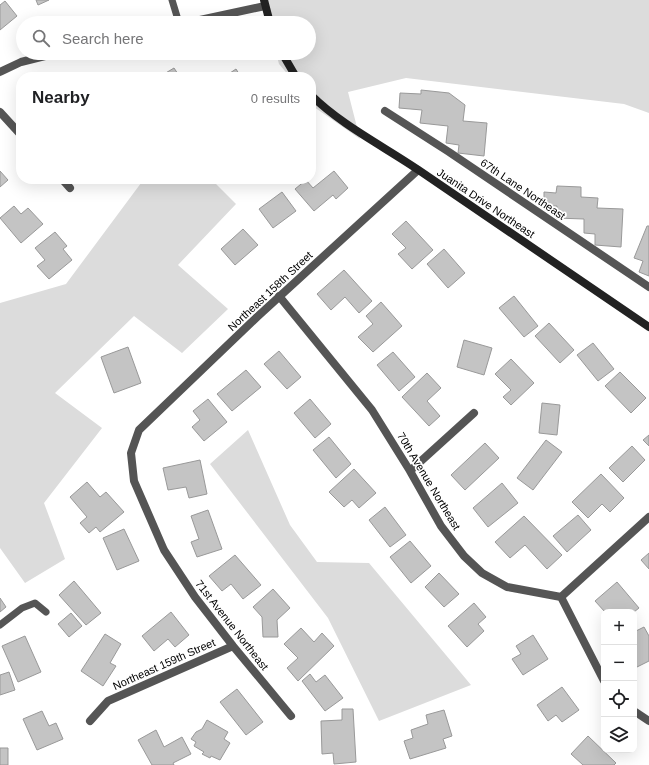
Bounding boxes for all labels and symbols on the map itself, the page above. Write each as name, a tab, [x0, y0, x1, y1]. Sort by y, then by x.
street label: 67th Lane Northeast	[478, 156, 568, 222]
street label: Juanita Drive Northeast	[435, 166, 537, 240]
street label: Northeast 158th Street	[225, 249, 315, 333]
street label: 70th Avenue Northeast	[395, 430, 463, 532]
street label: 71st Avenue Northeast	[193, 578, 271, 672]
street label: Northeast 159th Street	[111, 636, 217, 692]

